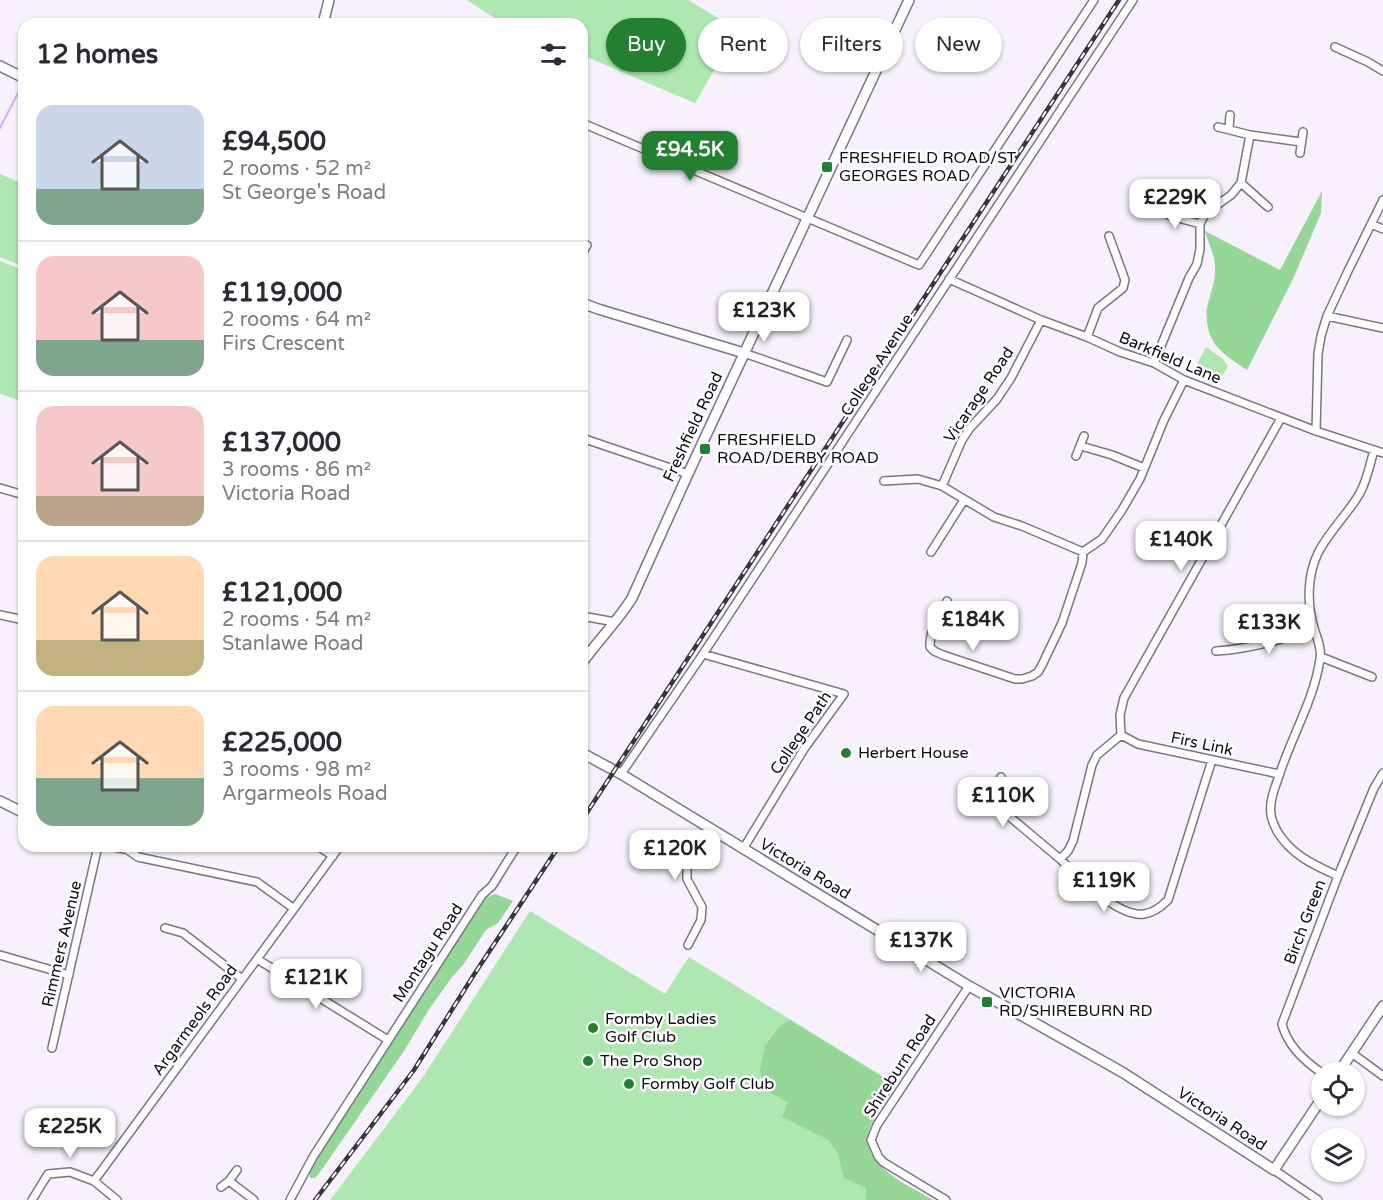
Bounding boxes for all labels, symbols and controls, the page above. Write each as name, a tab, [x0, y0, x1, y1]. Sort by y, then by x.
chip: Buy	[606, 18, 686, 72]
chip: Rent	[698, 18, 788, 72]
chip: Filters	[800, 18, 903, 72]
chip: New	[915, 18, 1002, 72]
icon: filters	[537, 38, 570, 71]
text: 12 homes	[36, 39, 158, 70]
text: £94,500	[222, 126, 326, 157]
icon: home	[84, 129, 156, 201]
pin: £94.5K	[641, 131, 739, 182]
text: £94.5K	[656, 138, 724, 162]
place label: FRESHFIELD ROAD/ST GEORGES ROAD	[839, 148, 1016, 186]
text: 2 rooms · 52 m²	[222, 157, 371, 181]
marker: FRESHFIELD ROAD/ST GEORGES ROAD	[820, 160, 834, 174]
pin: £229K	[1133, 179, 1217, 230]
text: St George's Road	[222, 181, 386, 205]
text: £229K	[1143, 186, 1207, 210]
text: £119,000	[222, 277, 342, 308]
icon: home	[84, 280, 156, 352]
pin: £123K	[722, 292, 806, 343]
text: £123K	[732, 299, 796, 323]
text: 2 rooms · 64 m²	[222, 308, 371, 332]
street label: College Avenue	[836, 310, 918, 420]
street label: Barkfield Lane	[1116, 327, 1224, 389]
text: Firs Crescent	[222, 332, 345, 356]
street label: Vicarage Road	[940, 343, 1018, 447]
street label: Freshfield Road	[659, 369, 727, 485]
text: £137,000	[222, 427, 341, 458]
icon: home	[84, 430, 156, 502]
place label: FRESHFIELD ROAD/DERBY ROAD	[717, 430, 879, 468]
marker: FRESHFIELD ROAD/DERBY ROAD	[698, 442, 712, 456]
text: 3 rooms · 86 m²	[222, 458, 371, 482]
text: Victoria Road	[222, 482, 350, 506]
pin: £140K	[1139, 521, 1223, 572]
text: £140K	[1149, 528, 1213, 552]
text: £121,000	[222, 577, 342, 608]
icon: home	[84, 580, 156, 652]
pin: £184K	[931, 601, 1015, 652]
pin: £133K	[1227, 604, 1311, 655]
text: 2 rooms · 54 m²	[222, 608, 371, 632]
text: £184K	[941, 608, 1005, 632]
text: £133K	[1237, 611, 1301, 635]
text: Stanlawe Road	[222, 632, 363, 656]
street label: College Path	[766, 688, 836, 778]
text: £225,000	[222, 727, 342, 758]
street label: Firs Link	[1169, 728, 1235, 760]
icon: home	[84, 730, 156, 802]
place label: Herbert House	[858, 743, 969, 763]
marker: Herbert House	[839, 746, 853, 760]
text: 3 rooms · 98 m²	[222, 758, 371, 782]
pin: £110K	[961, 777, 1045, 828]
text: Argarmeols Road	[222, 782, 388, 806]
text: £110K	[971, 784, 1035, 808]
pin: £120K	[633, 830, 717, 881]
street label: Victoria Road	[756, 834, 854, 904]
text: £120K	[643, 837, 707, 861]
pin: £119K	[1062, 862, 1146, 913]
text: £119K	[1072, 869, 1136, 893]
street label: Birch Green	[1280, 877, 1330, 967]
street label: Rimmers Avenue	[38, 879, 86, 1009]
street label: Montagu Road	[389, 900, 467, 1006]
pin: £137K	[879, 922, 963, 973]
text: £137K	[889, 929, 953, 953]
pin: £121K	[274, 959, 358, 1010]
street label: Argarmeols Road	[148, 961, 242, 1079]
text: £121K	[284, 966, 348, 990]
place label: VICTORIA RD/SHIREBURN RD	[999, 983, 1152, 1021]
marker: VICTORIA RD/SHIREBURN RD	[980, 995, 994, 1009]
place label: Formby Ladies Golf Club	[605, 1009, 716, 1047]
street label: Shireburn Road	[859, 1011, 941, 1121]
marker: Formby Ladies Golf Club	[586, 1021, 600, 1035]
place label: The Pro Shop	[600, 1051, 702, 1071]
marker: The Pro Shop	[581, 1054, 595, 1068]
map controls	[1311, 1062, 1365, 1182]
button: locate	[1311, 1062, 1365, 1116]
place label: Formby Golf Club	[641, 1074, 774, 1094]
marker: Formby Golf Club	[622, 1077, 636, 1091]
street label: Victoria Road	[1174, 1083, 1270, 1155]
pin: £225K	[28, 1108, 112, 1159]
text: £225K	[38, 1115, 102, 1139]
button: layers	[1311, 1128, 1365, 1182]

